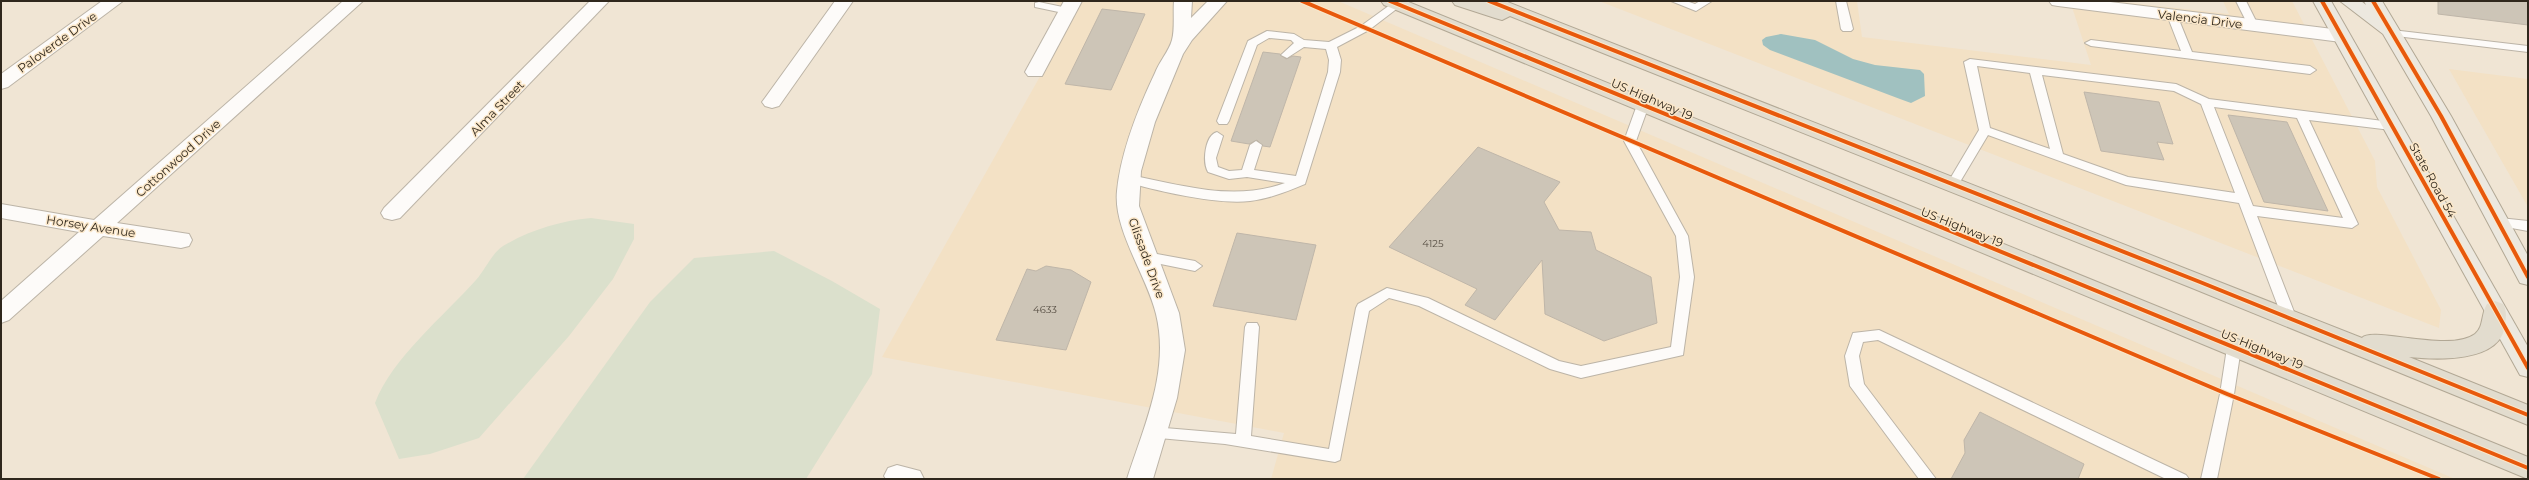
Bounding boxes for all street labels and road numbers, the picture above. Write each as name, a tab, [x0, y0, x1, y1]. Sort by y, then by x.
street label: Valencia Drive	[2157, 6, 2243, 32]
street label: Paloverde Drive	[14, 8, 100, 76]
street label: US Highway 19	[1609, 75, 1695, 123]
street label: Alma Street	[467, 77, 527, 139]
street label: Cottonwood Drive	[133, 116, 223, 200]
street label: State Road 54	[2406, 140, 2460, 220]
street label: US Highway 19	[1919, 204, 2005, 250]
street label: Horsey Avenue	[45, 212, 137, 240]
street label: Glissade Drive	[1126, 216, 1168, 300]
street label: US Highway 19	[2219, 326, 2305, 372]

